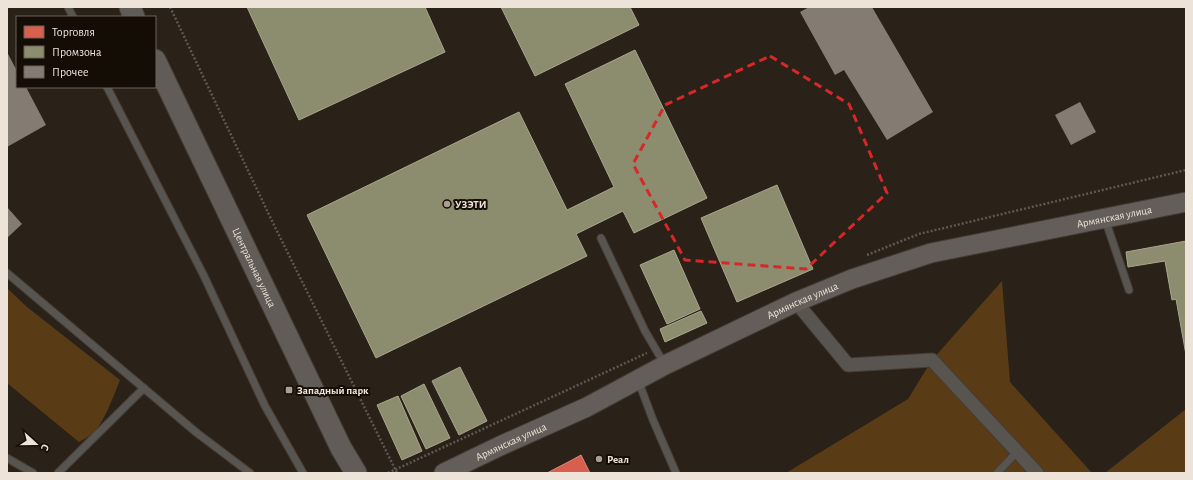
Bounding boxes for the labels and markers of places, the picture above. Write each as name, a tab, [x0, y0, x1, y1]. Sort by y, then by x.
marker: УЗЭТИ	[442, 199, 452, 209]
place label: УЗЭТИ	[455, 199, 487, 210]
marker: Западный парк	[284, 385, 294, 395]
place label: Западный парк	[297, 385, 369, 396]
marker: Реал	[594, 454, 604, 464]
place label: Реал	[607, 454, 629, 465]

